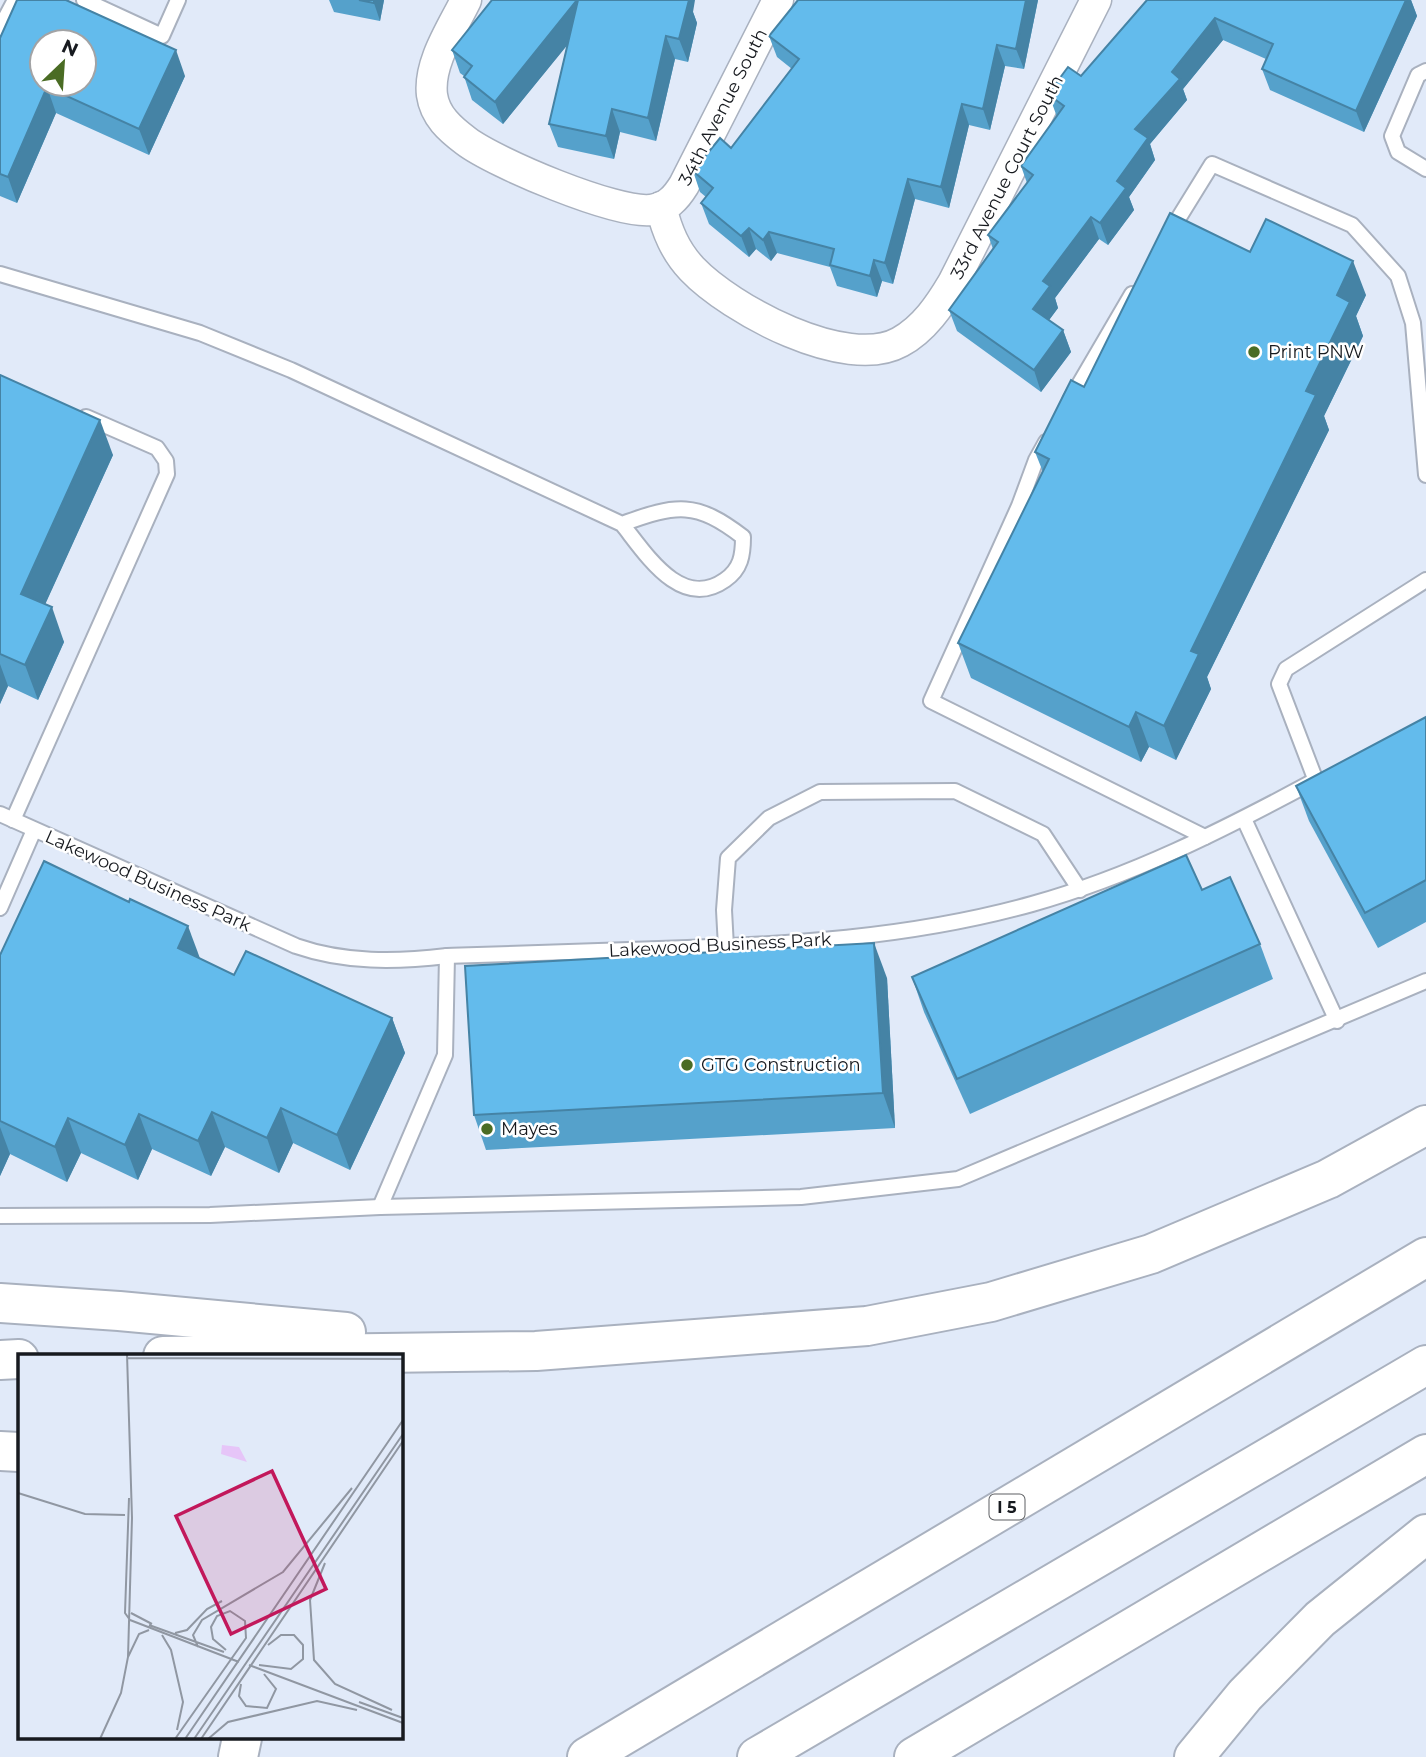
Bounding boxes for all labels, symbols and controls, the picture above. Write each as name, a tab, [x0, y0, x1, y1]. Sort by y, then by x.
street label: 34th Avenue South	[674, 25, 772, 189]
north arrow	[28, 28, 98, 98]
text: N	[58, 34, 82, 62]
street label: 33rd Avenue Court South	[946, 71, 1068, 283]
place label: Print PNW	[1268, 341, 1364, 363]
marker: Print PNW	[1246, 344, 1262, 360]
street label: Lakewood Business Park	[42, 826, 255, 937]
street label: Lakewood Business Park	[608, 928, 832, 962]
place label: GTG Construction	[701, 1054, 861, 1076]
marker: GTG Construction	[679, 1057, 695, 1073]
place label: Mayes	[501, 1118, 558, 1140]
marker: Mayes	[479, 1121, 495, 1137]
inset map	[18, 1354, 402, 1740]
road number: I 5	[990, 1494, 1024, 1520]

